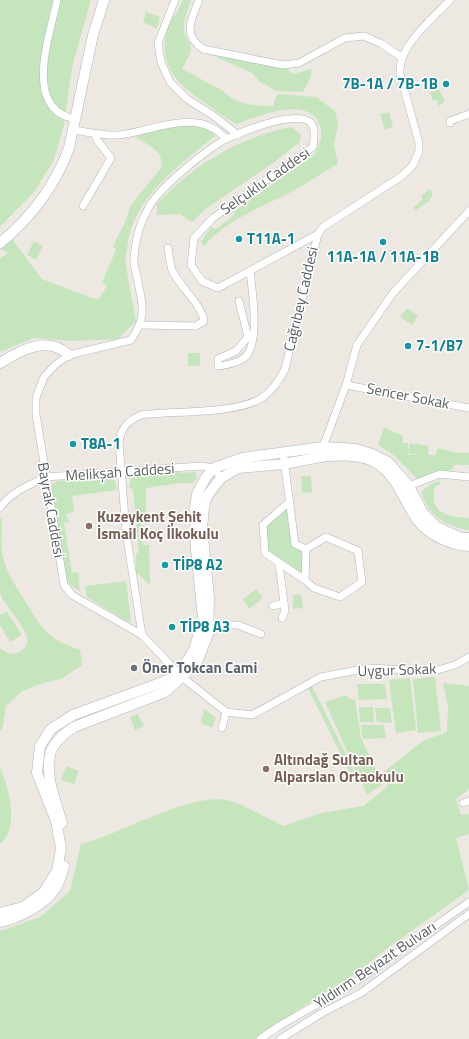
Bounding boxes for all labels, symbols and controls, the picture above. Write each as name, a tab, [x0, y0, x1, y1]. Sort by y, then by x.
place label: 7B-1A / 7B-1B	[342, 72, 438, 95]
marker: 7B-1A / 7B-1B	[441, 79, 451, 89]
street label: Selçuklu Caddesi	[215, 141, 314, 220]
place label: T11A-1	[247, 227, 295, 250]
marker: T11A-1	[234, 234, 244, 244]
marker: 11A-1A / 11A-1B	[378, 237, 388, 247]
street label: Cağrıbey Caddesi	[277, 244, 324, 354]
place label: 11A-1A / 11A-1B	[327, 245, 439, 268]
place label: 7-1/B7	[416, 334, 463, 357]
marker: 7-1/B7	[403, 341, 413, 351]
street label: Sencer Sokak	[365, 376, 452, 415]
place label: T8A-1	[81, 432, 121, 455]
marker: T8A-1	[68, 439, 78, 449]
street label: Melikşah Caddesi	[65, 456, 175, 487]
street label: Bayrak Caddesi	[32, 460, 71, 559]
place label: Kuzeykent Şehit İsmail Koç İlkokulu	[97, 505, 219, 545]
marker: Kuzeykent Şehit İsmail Koç İlkokulu	[84, 521, 94, 531]
place label: TİP8 A2	[173, 553, 223, 576]
marker: TİP8 A2	[160, 560, 170, 570]
place label: TİP8 A3	[180, 615, 230, 638]
marker: TİP8 A3	[167, 622, 177, 632]
place label: Öner Tokcan Cami	[142, 656, 257, 679]
street label: Uygur Sokak	[357, 657, 437, 682]
marker: Öner Tokcan Cami	[129, 663, 139, 673]
place label: Altındağ Sultan Alparslan Ortaokulu	[274, 748, 404, 788]
marker: Altındağ Sultan Alparslan Ortaokulu	[261, 764, 271, 774]
street label: Yıldırım Beyazıt Bulvarı	[309, 915, 441, 1014]

